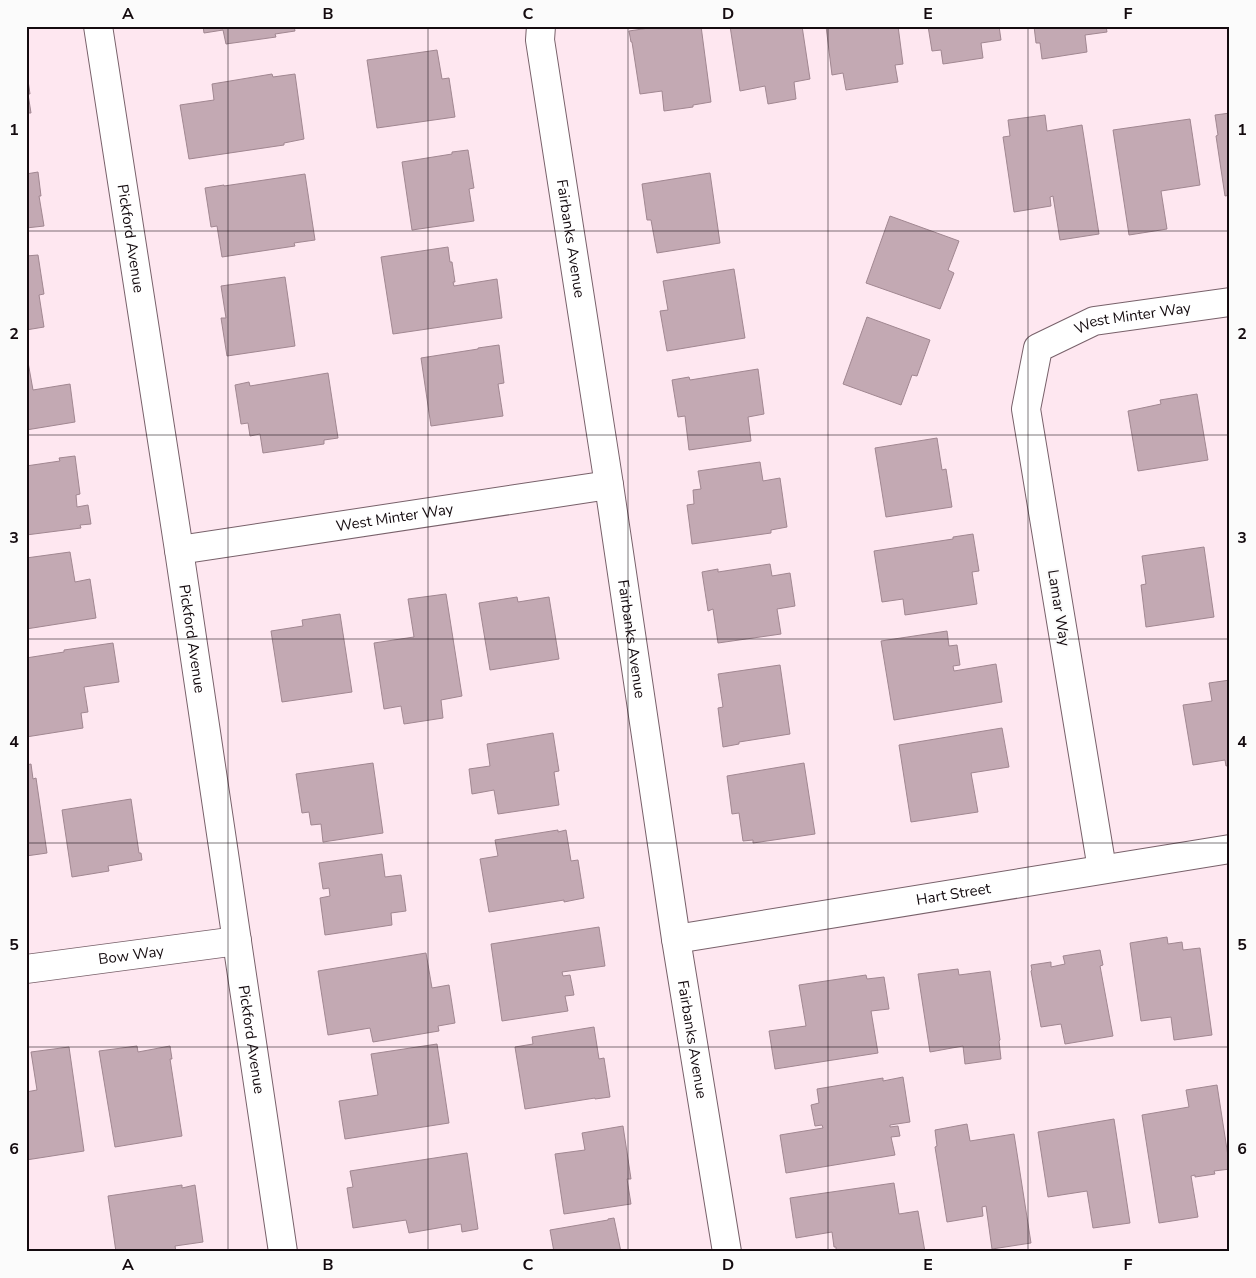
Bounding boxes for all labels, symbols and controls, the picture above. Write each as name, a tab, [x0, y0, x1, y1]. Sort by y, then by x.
text: A	[122, 3, 134, 25]
text: B	[322, 3, 334, 25]
text: C	[523, 3, 534, 25]
text: D	[722, 3, 734, 25]
text: E	[923, 3, 933, 25]
text: F	[1124, 3, 1133, 25]
text: 1	[9, 119, 19, 141]
text: 1	[1237, 119, 1247, 141]
street label: Fairbanks Avenue	[552, 178, 590, 299]
street label: Pickford Avenue	[113, 183, 149, 294]
street label: West Minter Way	[1071, 298, 1192, 339]
text: 2	[9, 323, 19, 345]
text: 2	[1237, 323, 1247, 345]
street label: West Minter Way	[335, 499, 455, 536]
text: 3	[9, 527, 19, 549]
text: 3	[1237, 527, 1247, 549]
street label: Lamar Way	[1043, 568, 1075, 648]
street label: Fairbanks Avenue	[613, 578, 650, 700]
street label: Pickford Avenue	[174, 583, 210, 694]
text: 4	[9, 731, 19, 753]
text: 4	[1237, 731, 1247, 753]
street label: Hart Street	[915, 878, 993, 910]
text: 5	[9, 934, 19, 956]
text: 5	[1237, 934, 1247, 956]
street label: Bow Way	[97, 941, 165, 969]
street label: Fairbanks Avenue	[673, 979, 712, 1100]
street label: Pickford Avenue	[234, 984, 269, 1095]
text: 6	[9, 1138, 19, 1160]
text: 6	[1237, 1138, 1247, 1160]
text: A	[122, 1254, 134, 1276]
text: B	[322, 1254, 334, 1276]
text: C	[523, 1254, 534, 1276]
text: D	[722, 1254, 734, 1276]
text: E	[923, 1254, 933, 1276]
text: F	[1124, 1254, 1133, 1276]

